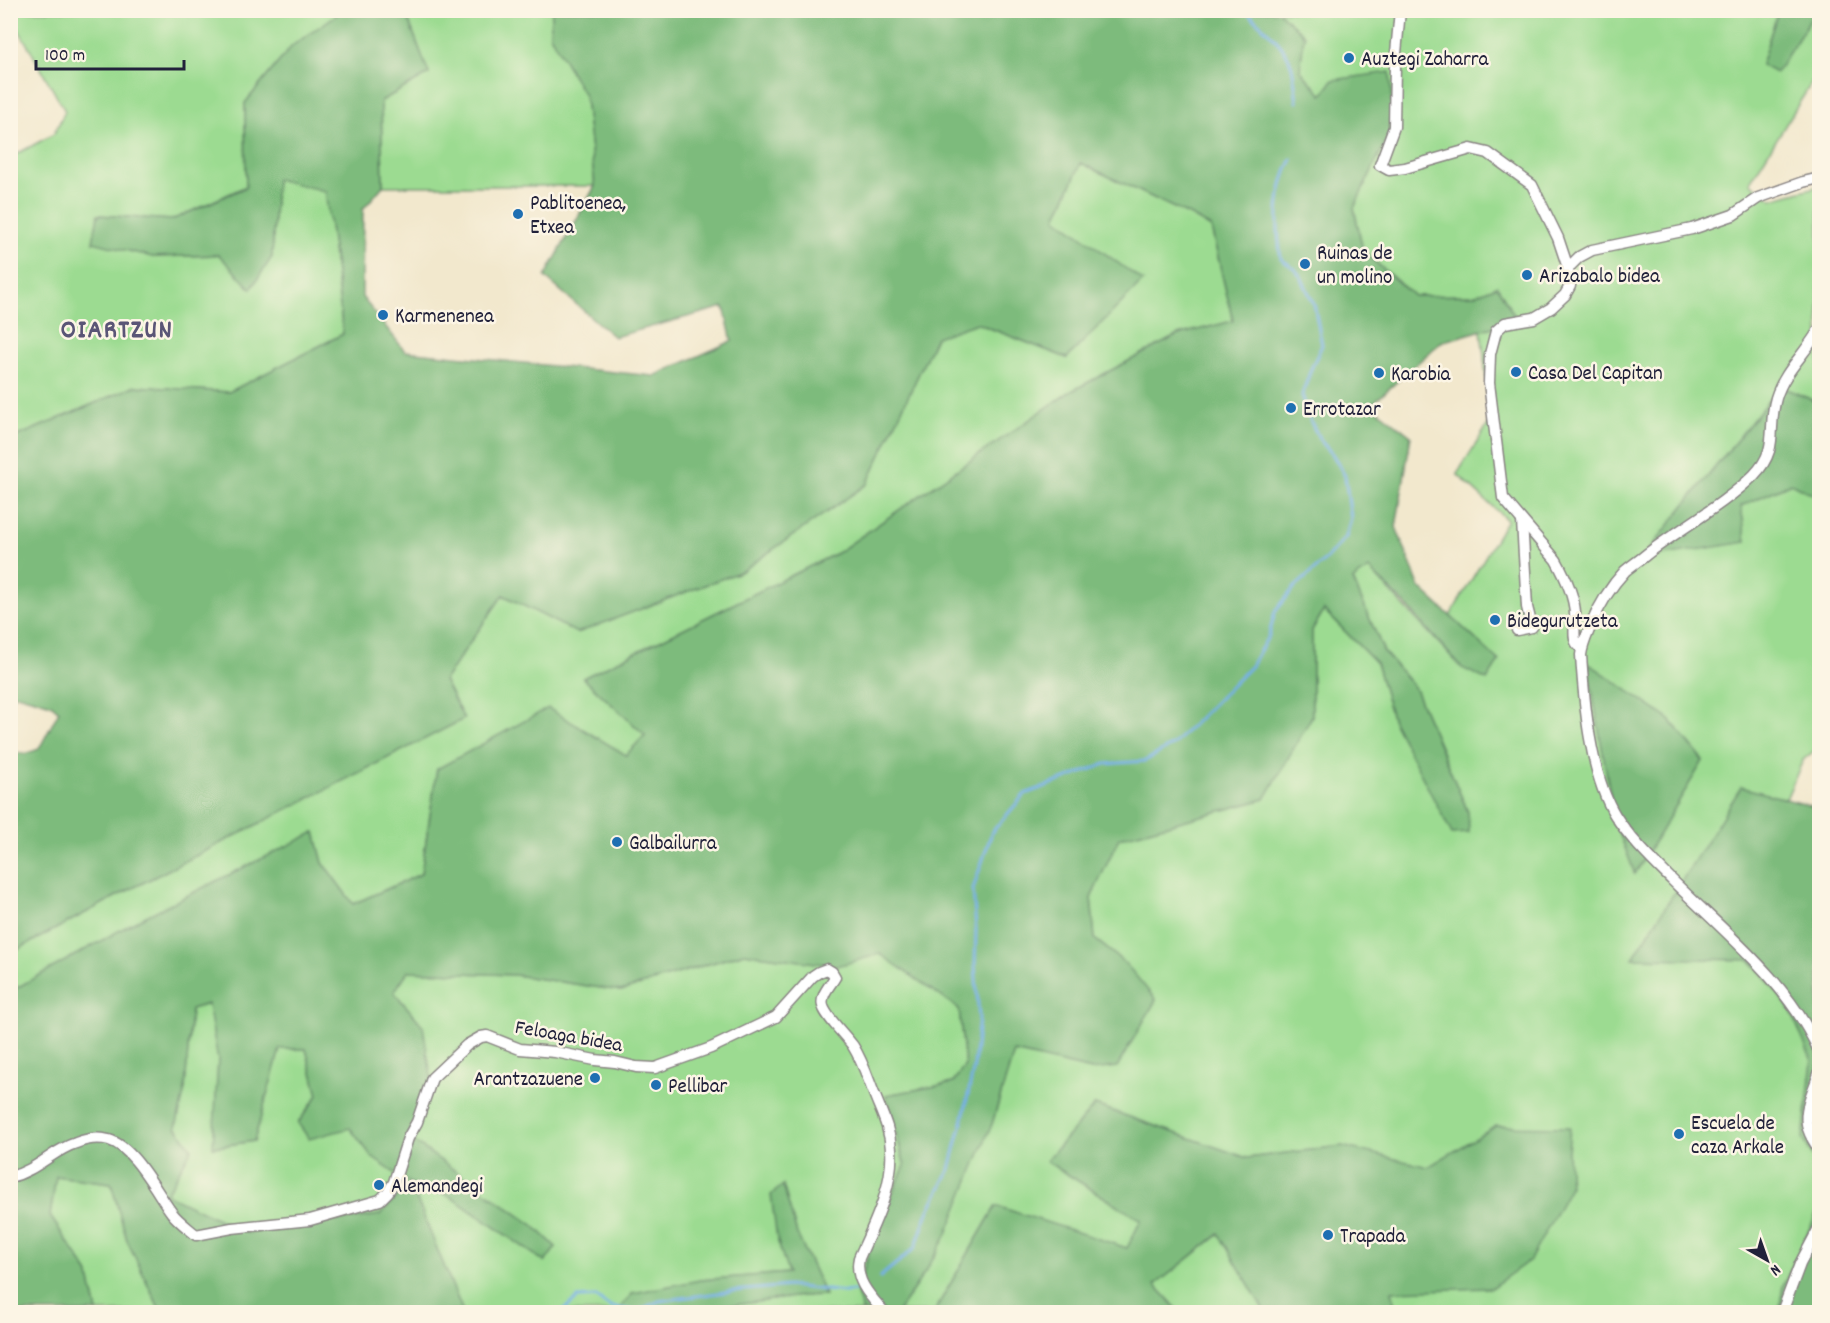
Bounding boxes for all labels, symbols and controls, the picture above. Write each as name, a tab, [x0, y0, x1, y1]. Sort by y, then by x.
scale bar	[36, 33, 184, 71]
text: 100 m	[45, 44, 85, 69]
place label: Auztegi Zaharra	[1361, 46, 1489, 76]
marker: Auztegi Zaharra	[1342, 51, 1356, 65]
place label: Pablitoenea, Etxea	[530, 190, 626, 244]
marker: Pablitoenea, Etxea	[511, 207, 525, 221]
place label: Ruinas de un molino	[1317, 240, 1392, 294]
marker: Ruinas de un molino	[1298, 257, 1312, 271]
place label: Arizabalo bidea	[1539, 263, 1661, 293]
marker: Arizabalo bidea	[1520, 268, 1534, 282]
place label: Karmenenea	[395, 303, 495, 333]
marker: Karmenenea	[376, 308, 390, 322]
district label: OIARTZUN	[61, 312, 173, 351]
place label: Casa Del Capitan	[1528, 360, 1663, 390]
place label: Karobia	[1391, 361, 1452, 391]
marker: Casa Del Capitan	[1509, 365, 1523, 379]
marker: Karobia	[1372, 366, 1386, 380]
place label: Errotazar	[1303, 396, 1381, 426]
marker: Errotazar	[1284, 401, 1298, 415]
place label: Bidegurutzeta	[1507, 608, 1619, 638]
marker: Bidegurutzeta	[1488, 613, 1502, 627]
place label: Galbailurra	[629, 830, 718, 860]
marker: Galbailurra	[610, 835, 624, 849]
street label: Feloaga bidea	[512, 1014, 626, 1062]
place label: Arantzazuene	[473, 1066, 583, 1096]
marker: Arantzazuene	[588, 1071, 602, 1085]
place label: Pellibar	[668, 1073, 728, 1103]
marker: Pellibar	[649, 1078, 663, 1092]
place label: Escuela de caza Arkale	[1691, 1110, 1784, 1164]
marker: Escuela de caza Arkale	[1672, 1127, 1686, 1141]
place label: Alemandegi	[391, 1173, 483, 1203]
marker: Alemandegi	[372, 1178, 386, 1192]
place label: Trapada	[1340, 1223, 1406, 1253]
marker: Trapada	[1321, 1228, 1335, 1242]
north arrow	[1737, 1230, 1797, 1290]
text: N	[1765, 1258, 1785, 1281]

